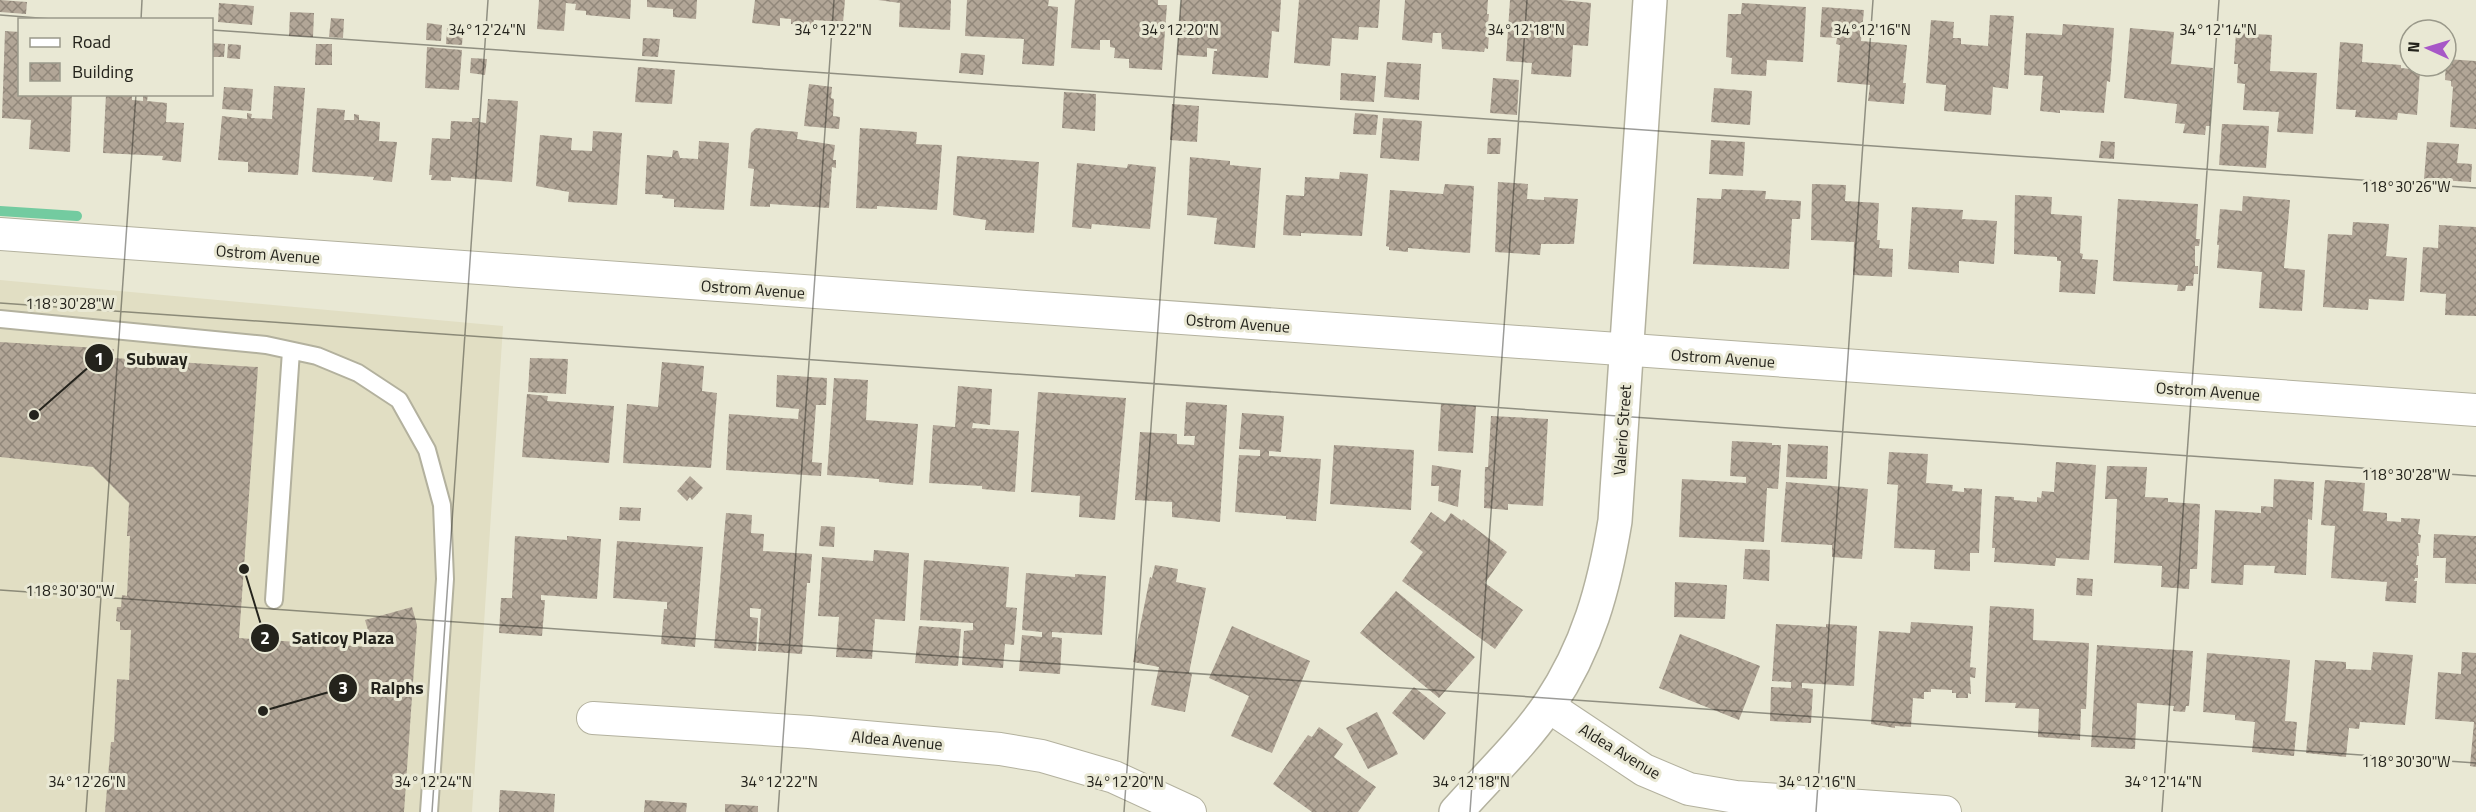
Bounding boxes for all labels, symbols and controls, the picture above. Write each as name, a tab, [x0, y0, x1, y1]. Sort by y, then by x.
legend	[18, 18, 213, 96]
text: 34°12'24"N	[448, 18, 526, 41]
text: 34°12'22"N	[794, 18, 872, 41]
text: 34°12'20"N	[1141, 18, 1219, 41]
text: 34°12'18"N	[1487, 18, 1565, 41]
text: 34°12'16"N	[1833, 18, 1911, 41]
text: 34°12'14"N	[2179, 18, 2257, 41]
north arrow	[2398, 18, 2458, 78]
text: Road	[72, 28, 111, 55]
text: N	[2401, 41, 2425, 53]
text: Building	[72, 58, 133, 85]
text: 118°30'26"W	[2361, 175, 2451, 198]
street label: Ostrom Avenue	[215, 238, 321, 270]
street label: Ostrom Avenue	[700, 273, 806, 305]
text: 118°30'28"W	[25, 292, 115, 315]
street label: Ostrom Avenue	[1185, 307, 1291, 339]
callout: Subway	[84, 340, 200, 376]
street label: Ostrom Avenue	[1670, 342, 1776, 374]
text: 1	[94, 345, 104, 372]
text: Subway	[126, 345, 188, 372]
street label: Ostrom Avenue	[2155, 375, 2261, 407]
street label: Valerio Street	[1607, 383, 1637, 476]
text: 118°30'28"W	[2361, 463, 2451, 486]
text: 118°30'30"W	[25, 579, 115, 602]
callout: Saticoy Plaza	[250, 620, 407, 656]
text: 2	[260, 624, 270, 651]
text: Saticoy Plaza	[292, 624, 394, 651]
callout: Ralphs	[328, 670, 436, 706]
text: 3	[338, 674, 348, 701]
text: Ralphs	[370, 674, 424, 701]
street label: Aldea Avenue	[1575, 717, 1665, 785]
street label: Aldea Avenue	[850, 724, 944, 756]
text: 118°30'30"W	[2361, 750, 2451, 773]
text: 34°12'26"N	[48, 770, 126, 793]
text: 34°12'24"N	[394, 770, 472, 793]
text: 34°12'22"N	[740, 770, 818, 793]
text: 34°12'20"N	[1086, 770, 1164, 793]
text: 34°12'18"N	[1432, 770, 1510, 793]
text: 34°12'16"N	[1778, 770, 1856, 793]
text: 34°12'14"N	[2124, 770, 2202, 793]

